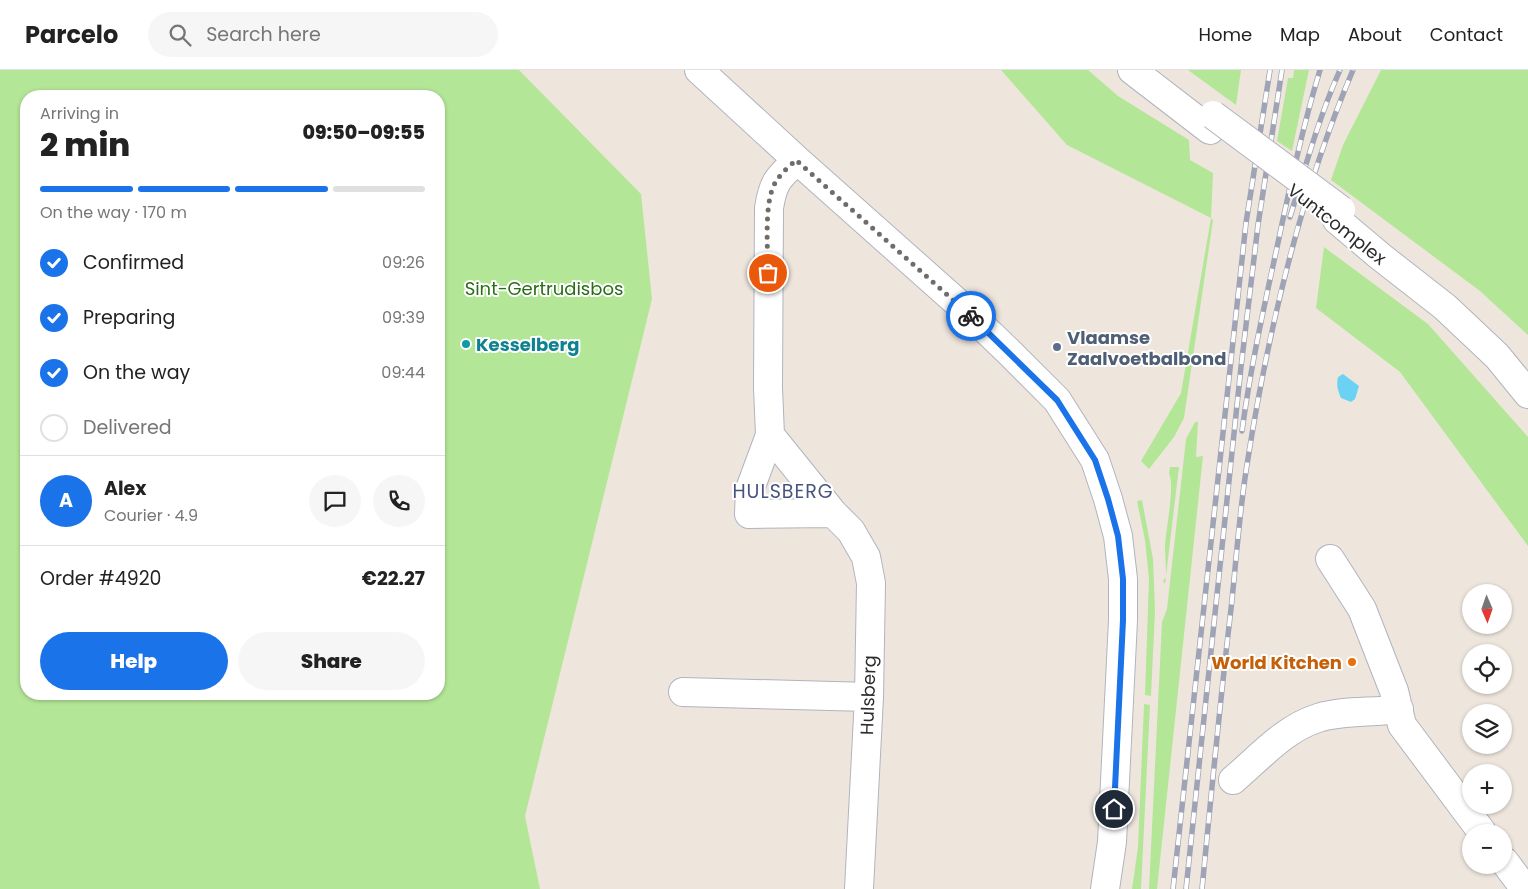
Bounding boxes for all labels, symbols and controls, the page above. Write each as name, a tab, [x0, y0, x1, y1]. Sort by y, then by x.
search box	[148, 12, 498, 57]
text: Parcelo	[25, 18, 118, 51]
icon: search	[166, 21, 194, 49]
text: Search here	[206, 21, 321, 48]
text: Home	[1198, 22, 1252, 47]
text: Map	[1280, 22, 1320, 47]
text: About	[1348, 22, 1402, 47]
text: Contact	[1430, 22, 1503, 47]
text: Arriving in	[40, 102, 119, 125]
text: 09:50–09:55	[303, 119, 425, 146]
text: 2 min	[40, 122, 130, 167]
street label: Vuntcomplex	[1282, 177, 1392, 271]
text: On the way · 170 m	[40, 201, 187, 224]
icon: check	[40, 249, 68, 277]
text: Confirmed	[83, 249, 184, 276]
text: 09:26	[382, 251, 425, 274]
pin	[747, 252, 789, 294]
icon: bag	[754, 259, 782, 287]
park label: Sint-Gertrudisbos	[465, 276, 623, 301]
courier	[946, 291, 996, 341]
icon: bike	[957, 302, 985, 330]
icon: check	[40, 304, 68, 332]
text: Preparing	[83, 304, 175, 331]
text: 09:39	[382, 306, 425, 329]
place label: Vlaamse Zaalvoetbalbond	[1067, 325, 1226, 371]
place label: Kesselberg	[476, 332, 579, 357]
marker: Kesselberg	[460, 338, 472, 350]
marker: Vlaamse Zaalvoetbalbond	[1051, 341, 1063, 353]
icon: check	[40, 359, 68, 387]
text: On the way	[83, 359, 190, 386]
text: 09:44	[381, 361, 425, 384]
text: Delivered	[83, 414, 172, 441]
text: Alex	[104, 475, 146, 502]
button: chat	[309, 475, 361, 527]
button: phone	[373, 475, 425, 527]
district label: HULSBERG	[732, 478, 834, 505]
text: A	[59, 487, 73, 514]
text: Courier · 4.9	[104, 504, 198, 527]
text: Order #4920	[40, 565, 162, 592]
text: €22.27	[362, 565, 425, 592]
north arrow	[1462, 584, 1512, 634]
map controls	[1462, 584, 1512, 874]
button: Help	[40, 632, 228, 690]
button: Share	[238, 632, 425, 690]
button: locate	[1462, 644, 1512, 694]
place label: World Kitchen	[1211, 650, 1342, 675]
street label: Hulsberg	[854, 655, 882, 735]
marker: World Kitchen	[1346, 656, 1358, 668]
button: layers	[1462, 704, 1512, 754]
button: +	[1462, 764, 1512, 814]
pin	[1093, 788, 1135, 830]
icon: home	[1100, 795, 1128, 823]
button: −	[1462, 824, 1512, 874]

